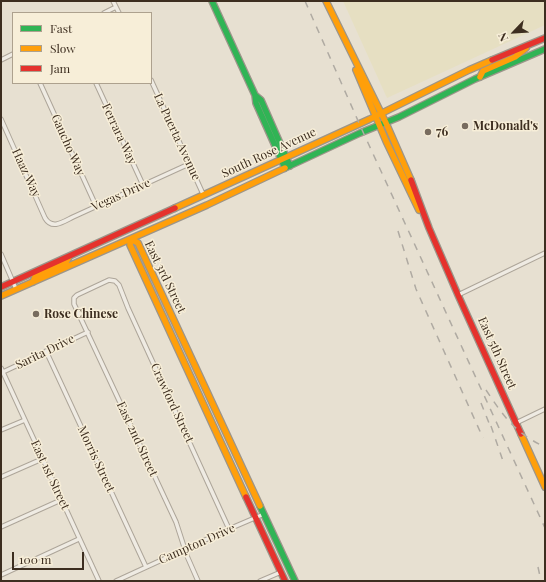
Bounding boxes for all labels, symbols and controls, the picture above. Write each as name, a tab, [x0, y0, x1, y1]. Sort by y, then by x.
legend	[12, 12, 152, 84]
north arrow	[494, 12, 534, 52]
text: Fast	[50, 20, 72, 36]
text: N	[494, 31, 511, 44]
text: Slow	[50, 40, 76, 56]
text: Jam	[50, 60, 70, 76]
street label: La Puerta Avenue	[151, 91, 203, 183]
street label: Ferrara Way	[99, 101, 139, 167]
street label: Gaucho Way	[48, 112, 88, 178]
place label: McDonald's	[473, 119, 538, 133]
marker: McDonald's	[460, 121, 470, 131]
street label: South Rose Avenue	[219, 125, 319, 181]
place label: 76	[436, 125, 448, 139]
marker: 76	[423, 127, 433, 137]
street label: Haaz Way	[9, 146, 43, 200]
street label: Vegas Drive	[89, 176, 153, 214]
street label: East 3rd Street	[141, 239, 189, 315]
place label: Rose Chinese	[44, 307, 118, 321]
marker: Rose Chinese	[31, 309, 41, 319]
street label: East 5th Street	[475, 315, 519, 391]
street label: Sarita Drive	[13, 332, 77, 372]
street label: Crawford Street	[147, 361, 197, 445]
street label: East 2nd Street	[113, 399, 161, 479]
street label: Morris Street	[74, 424, 118, 494]
street label: East 1st Street	[28, 438, 72, 512]
street label: Campton Drive	[157, 521, 237, 567]
scale bar	[14, 544, 86, 570]
text: 100 m	[19, 551, 51, 567]

